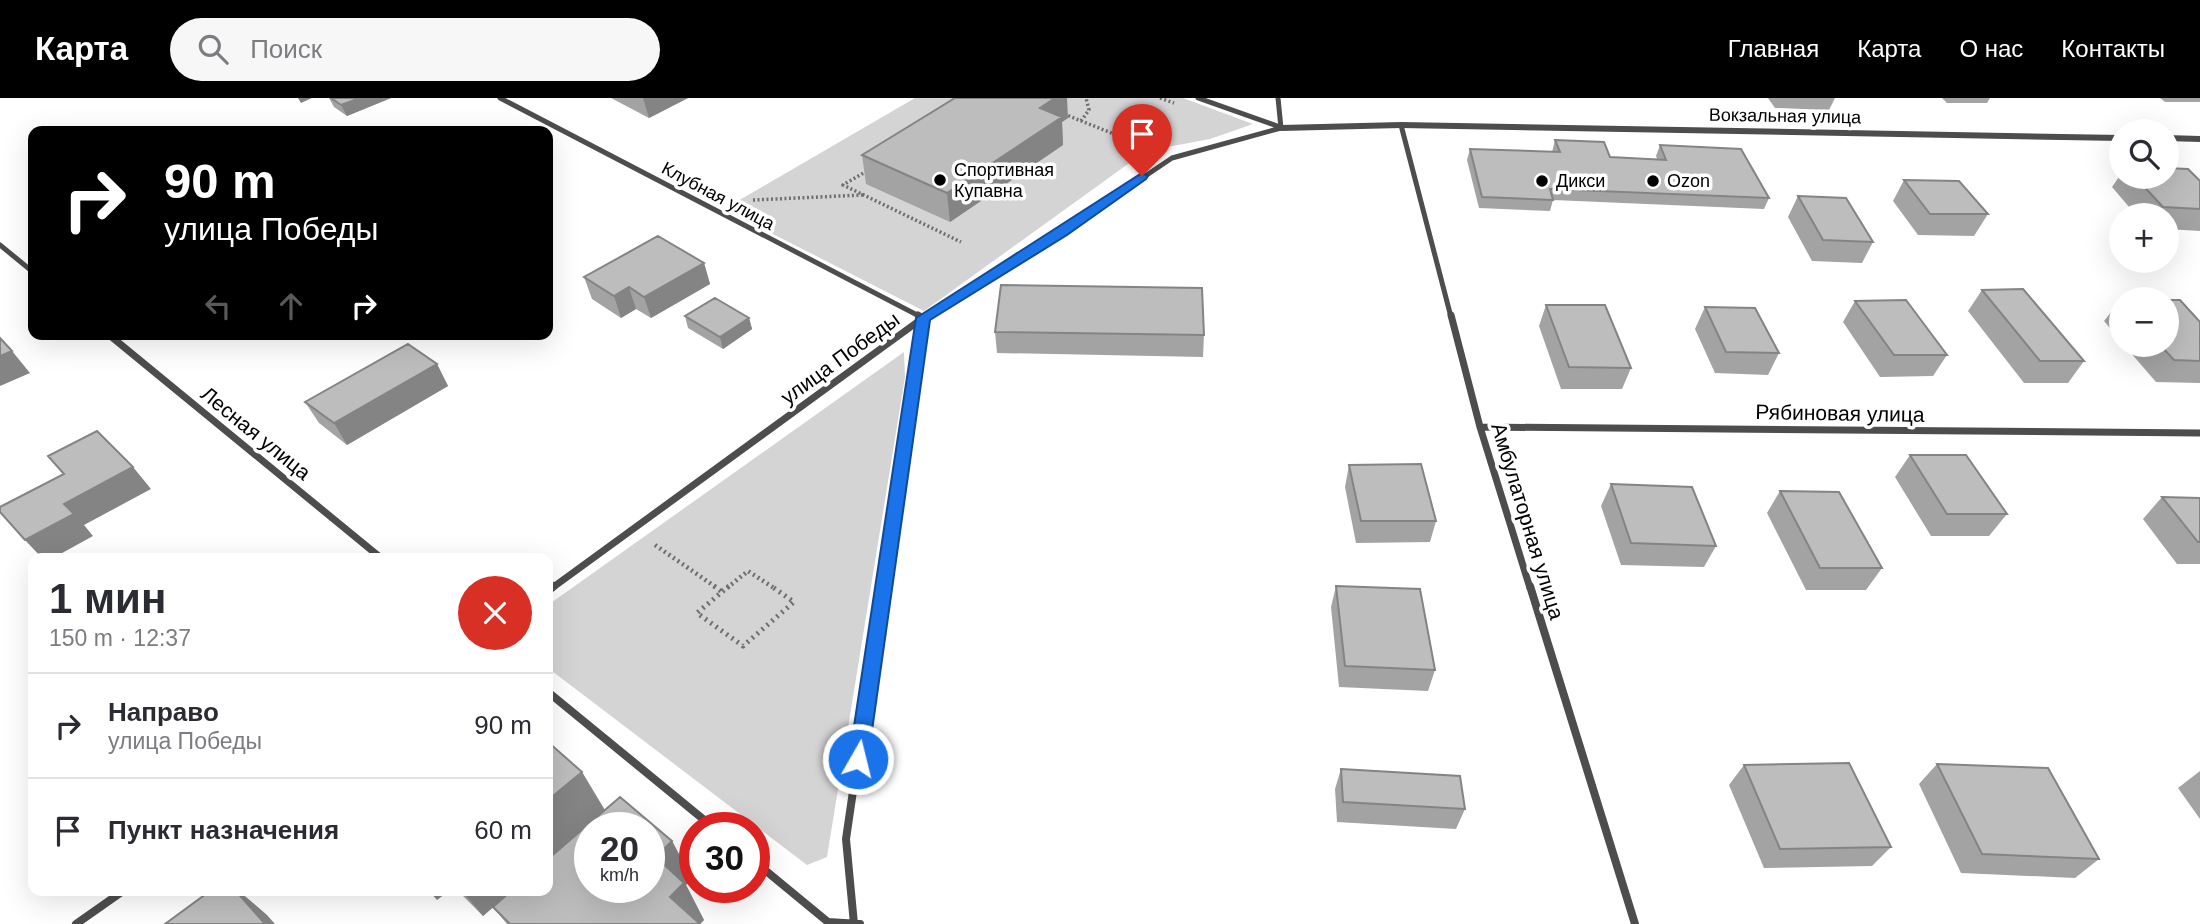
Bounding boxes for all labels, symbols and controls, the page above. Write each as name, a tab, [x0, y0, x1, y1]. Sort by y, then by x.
search box	[170, 18, 660, 81]
text: Карта	[35, 30, 128, 67]
icon: search	[194, 30, 232, 68]
text: Поиск	[250, 34, 322, 64]
text: Главная	[1728, 35, 1819, 62]
text: Карта	[1857, 35, 1921, 62]
text: О нас	[1959, 35, 2023, 62]
text: Контакты	[2061, 35, 2165, 62]
pin	[1112, 104, 1172, 176]
street label: Вокзальная улица	[1709, 105, 1862, 127]
icon: arrive	[1123, 115, 1161, 153]
map controls	[2109, 119, 2179, 357]
button: search	[2109, 119, 2179, 189]
icon: right	[49, 154, 140, 245]
text: 90 m	[164, 154, 276, 208]
street label: Клубная улица	[658, 158, 779, 235]
place label: Спортивная Купавна	[954, 160, 1054, 201]
place label: Дикси	[1556, 171, 1605, 191]
place label: Ozon	[1667, 171, 1710, 191]
marker: Спортивная Купавна	[932, 172, 948, 188]
marker: Дикси	[1534, 173, 1550, 189]
marker: Ozon	[1645, 173, 1661, 189]
button: +	[2109, 203, 2179, 273]
text: улица Победы	[164, 211, 378, 247]
icon: left	[199, 287, 237, 325]
icon: ahead	[272, 287, 310, 325]
icon: right	[345, 287, 383, 325]
button: −	[2109, 287, 2179, 357]
street label: улица Победы	[776, 307, 904, 409]
street label: Лесная улица	[197, 382, 316, 484]
street label: Рябиновая улица	[1755, 400, 1925, 426]
street label: Амбулаторная улица	[1487, 420, 1569, 622]
text: 1 мин	[49, 575, 166, 622]
button: close	[458, 576, 532, 650]
text: 150 m · 12:37	[49, 625, 191, 651]
text: Направо	[108, 697, 219, 727]
icon: right	[49, 707, 87, 745]
text: 90 m	[474, 710, 532, 740]
position arrow	[821, 722, 895, 796]
text: улица Победы	[108, 728, 262, 754]
icon: arrive	[49, 812, 87, 850]
speed limit sign: 30	[679, 812, 770, 903]
text: Пункт назначения	[108, 815, 339, 845]
text: 60 m	[474, 815, 532, 845]
text: 20	[600, 829, 639, 868]
text: km/h	[600, 865, 639, 885]

